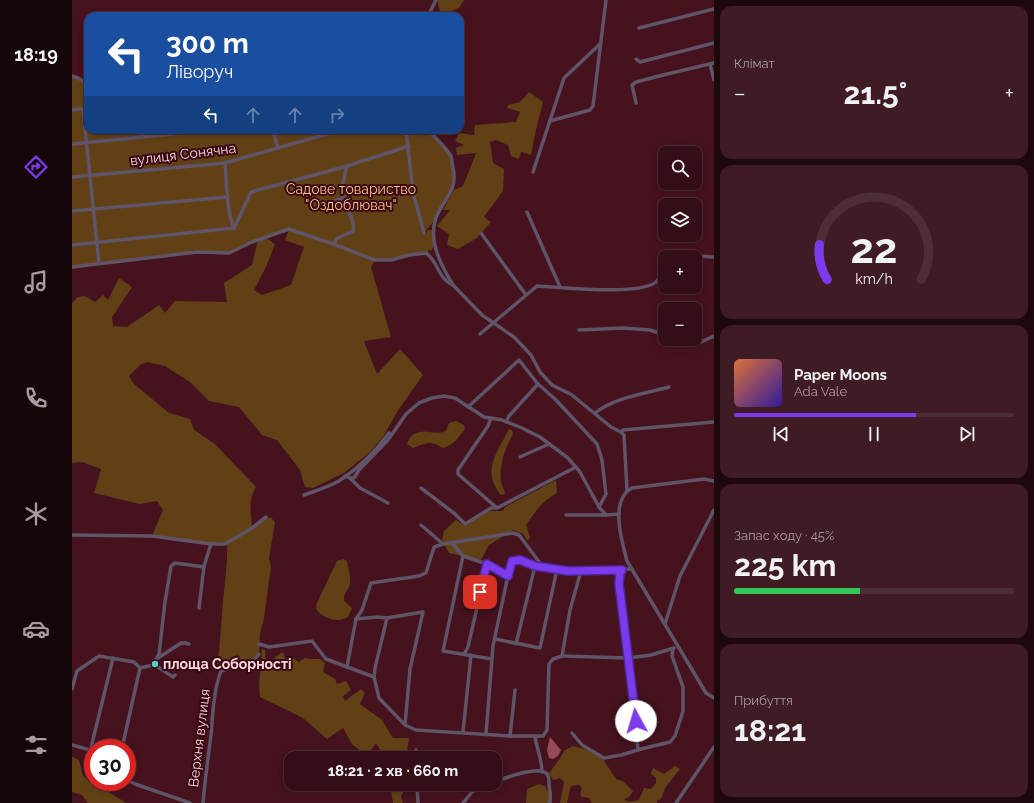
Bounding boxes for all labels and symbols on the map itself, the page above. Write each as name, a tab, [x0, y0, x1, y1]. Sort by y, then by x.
street label: вулиця Сонячна	[129, 140, 237, 168]
park label: Садове товариство "Оздоблювач"	[286, 181, 416, 213]
pin	[463, 575, 497, 609]
place label: площа Соборності	[163, 656, 292, 672]
marker: площа Соборності	[150, 659, 160, 669]
street label: Верхня вулиця	[185, 688, 213, 788]
position arrow	[615, 700, 657, 742]
speed limit sign: 30	[84, 739, 136, 791]

